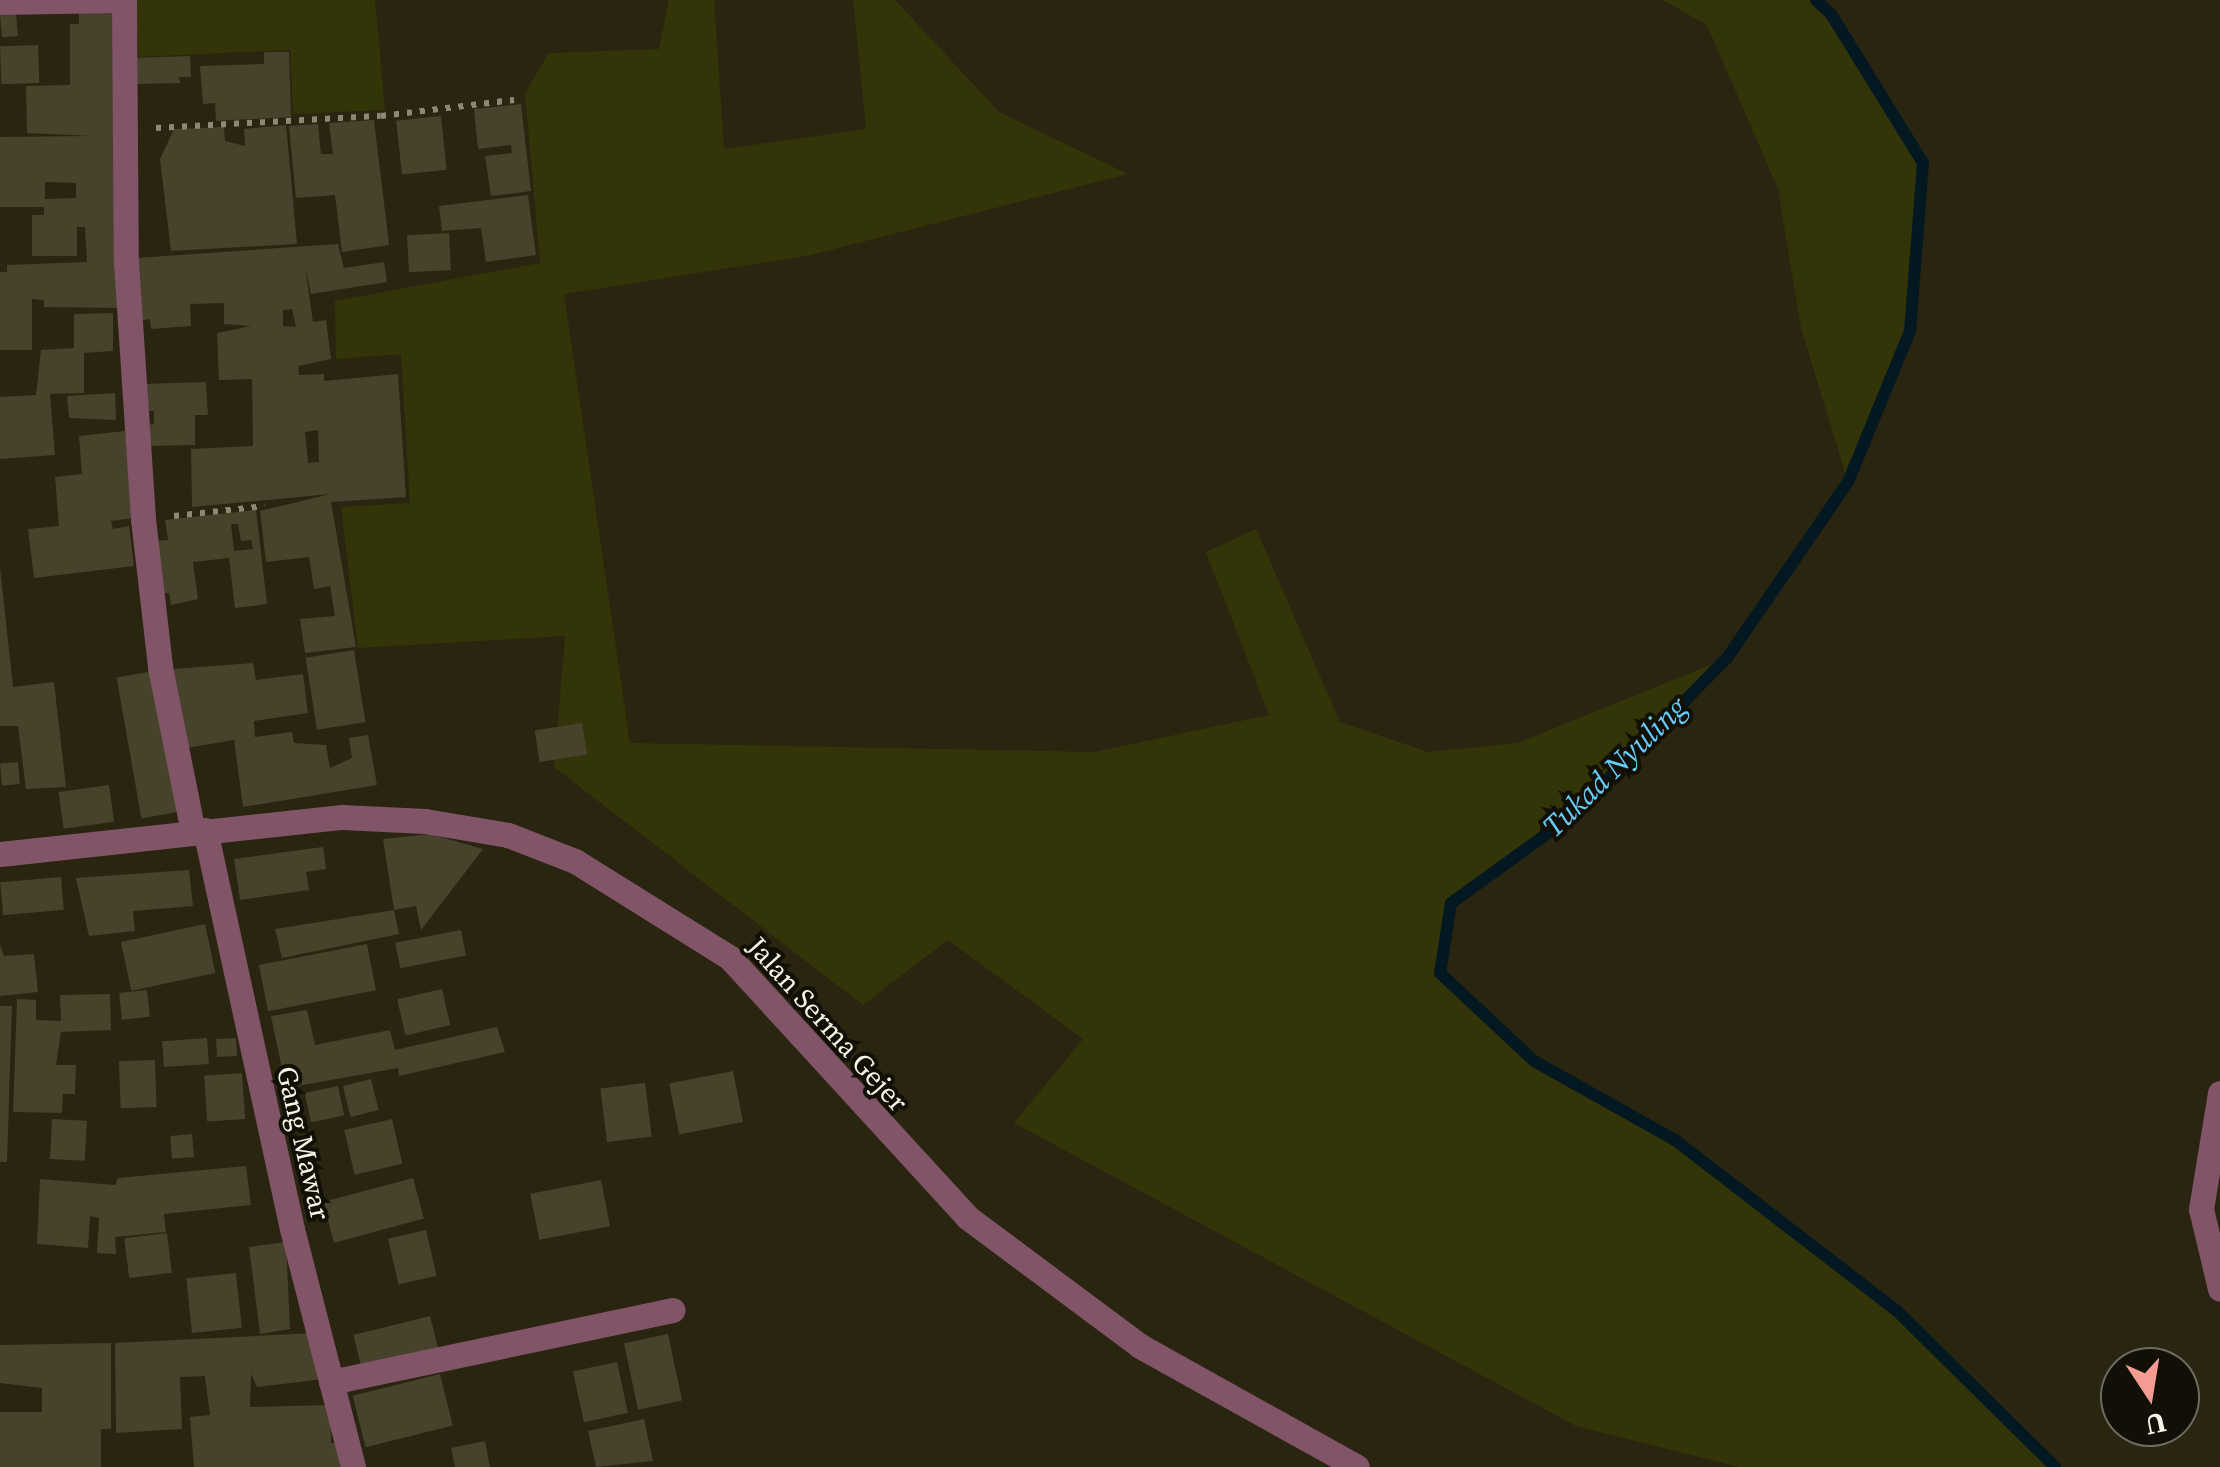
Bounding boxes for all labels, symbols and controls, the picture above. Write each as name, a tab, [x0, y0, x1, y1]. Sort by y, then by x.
water label: Tukad Nyuling	[1535, 689, 1695, 845]
street label: Jalan Serma Gejer	[741, 930, 915, 1118]
street label: Gang Mawar	[270, 1063, 338, 1223]
north arrow	[2100, 1347, 2200, 1447]
text: U	[2142, 1404, 2170, 1445]

